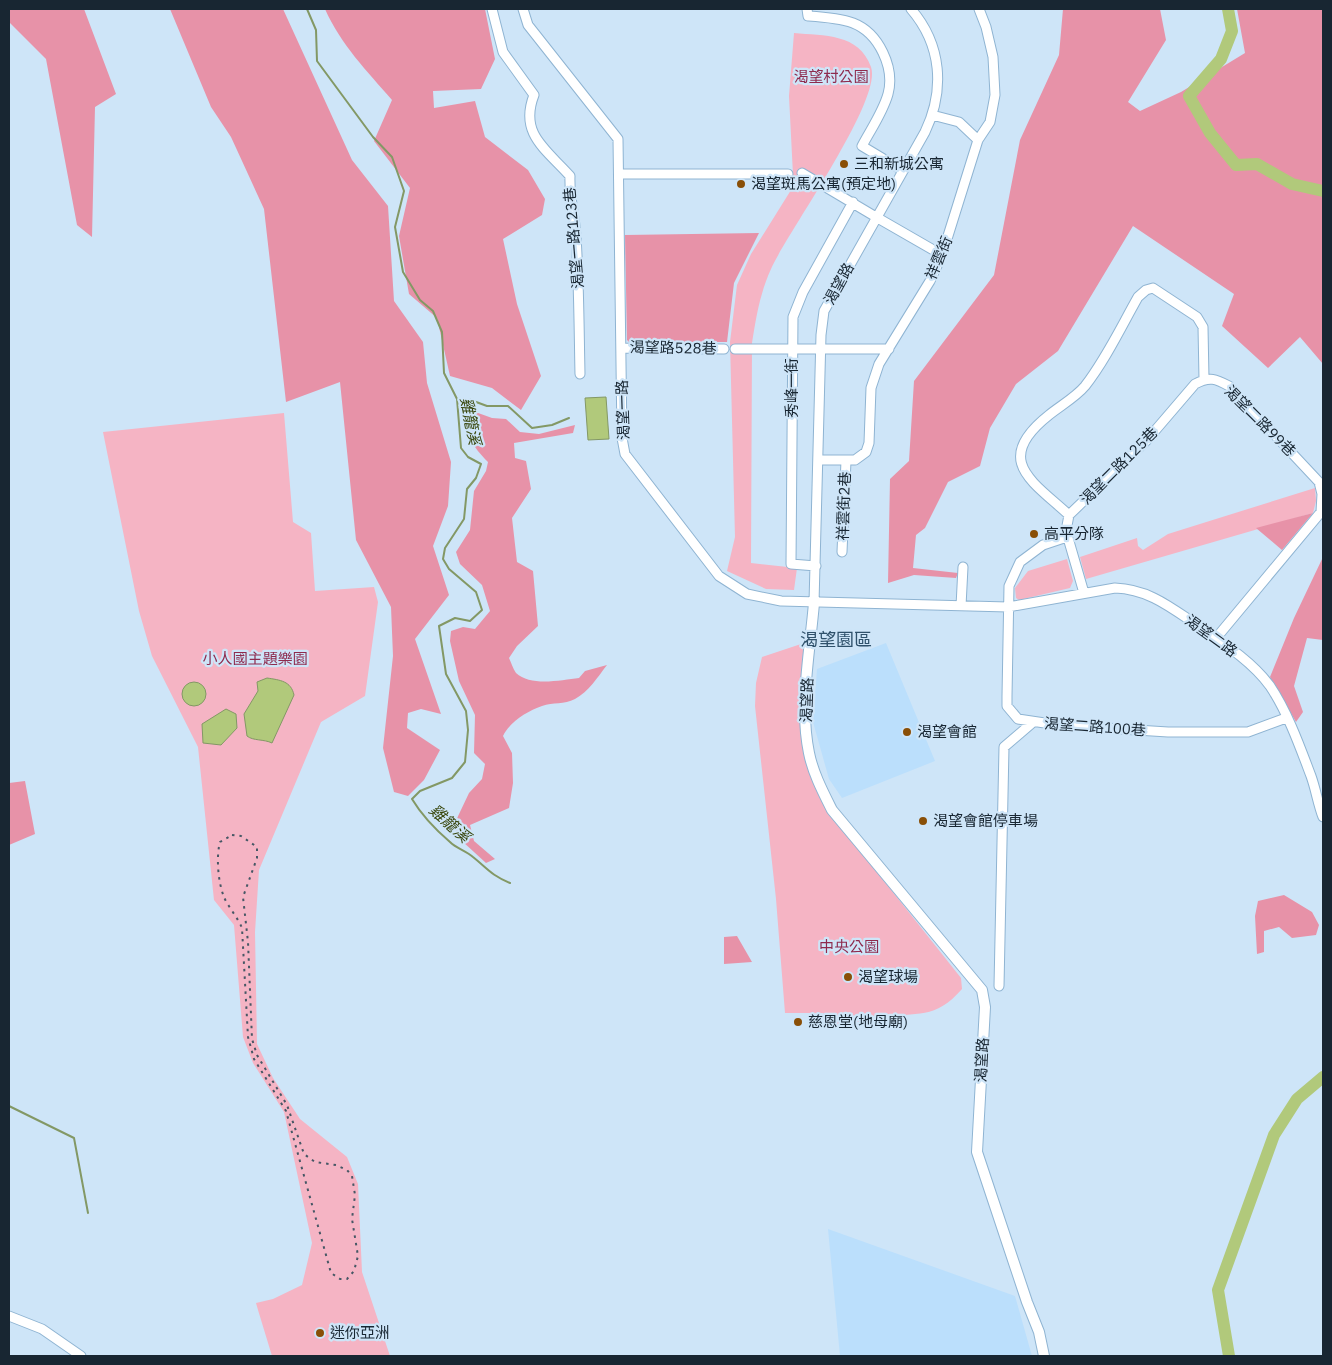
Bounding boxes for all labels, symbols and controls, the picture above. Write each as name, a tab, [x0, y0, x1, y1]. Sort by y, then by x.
park label: 渴望村公園	[793, 67, 869, 86]
place label: 三和新城公寓	[854, 154, 944, 173]
marker: 三和新城公寓	[838, 158, 850, 170]
place label: 渴望斑馬公寓(預定地)	[751, 174, 896, 193]
marker: 渴望斑馬公寓(預定地)	[735, 178, 747, 190]
street label: 渴望一路123巷	[560, 186, 587, 290]
street label: 祥雲街	[921, 233, 956, 282]
street label: 渴望路	[819, 259, 858, 308]
street label: 渴望路528巷	[629, 337, 717, 358]
street label: 秀峰一街	[782, 358, 801, 418]
street label: 渴望一路	[612, 380, 633, 440]
street label: 渴望二路99巷	[1221, 381, 1300, 460]
water label: 雞籠溪	[457, 396, 486, 448]
street label: 渴望二路125巷	[1076, 423, 1161, 508]
street label: 祥雲街2巷	[833, 471, 854, 541]
place label: 高平分隊	[1044, 524, 1104, 543]
marker: 高平分隊	[1028, 528, 1040, 540]
street label: 渴望二路	[1181, 610, 1241, 661]
district label: 渴望園區	[800, 628, 872, 651]
park label: 小人國主題樂園	[202, 649, 308, 668]
street label: 渴望路	[796, 677, 817, 723]
street label: 渴望二路100巷	[1043, 713, 1147, 740]
place label: 渴望會館	[917, 722, 977, 741]
marker: 渴望會館	[901, 726, 913, 738]
water label: 雞籠溪	[425, 800, 476, 848]
place label: 渴望會館停車場	[933, 811, 1038, 830]
marker: 渴望會館停車場	[917, 815, 929, 827]
park label: 中央公園	[819, 937, 879, 956]
place label: 渴望球場	[858, 967, 918, 986]
marker: 渴望球場	[842, 971, 854, 983]
place label: 慈恩堂(地母廟)	[808, 1012, 908, 1031]
marker: 慈恩堂(地母廟)	[792, 1016, 804, 1028]
street label: 渴望路	[971, 1037, 992, 1083]
place label: 迷你亞洲	[330, 1323, 390, 1342]
marker: 迷你亞洲	[314, 1327, 326, 1339]

